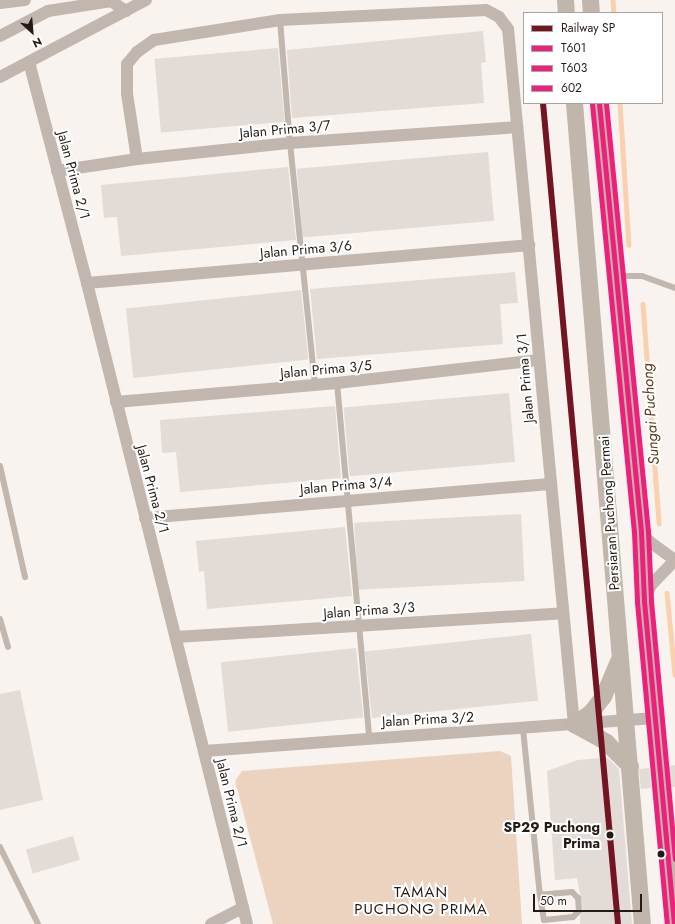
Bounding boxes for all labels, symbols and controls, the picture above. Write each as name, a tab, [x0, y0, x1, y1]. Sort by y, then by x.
north arrow	[12, 12, 52, 52]
legend	[523, 12, 663, 104]
text: Railway SP	[561, 19, 615, 37]
text: N	[30, 34, 45, 52]
text: T601	[561, 39, 586, 57]
text: T603	[561, 59, 587, 77]
text: 602	[561, 79, 582, 97]
street label: Jalan Prima 3/7	[239, 117, 331, 141]
street label: Jalan Prima 2/1	[54, 129, 94, 221]
street label: Jalan Prima 3/6	[259, 237, 353, 261]
street label: Jalan Prima 3/1	[513, 332, 537, 424]
street label: Jalan Prima 3/5	[280, 357, 372, 381]
water label: Sungai Puchong	[638, 363, 664, 465]
street label: Persiaran Puchong Permai	[595, 435, 623, 591]
street label: Jalan Prima 2/1	[133, 443, 173, 535]
street label: Jalan Prima 3/4	[299, 473, 393, 497]
street label: Jalan Prima 3/3	[323, 598, 415, 622]
street label: Jalan Prima 3/2	[382, 708, 474, 730]
street label: Jalan Prima 2/1	[213, 757, 251, 849]
place label: SP29 Puchong Prima	[504, 819, 600, 852]
marker: SP29 Puchong Prima	[603, 828, 617, 842]
unlabelled marker	[656, 849, 666, 859]
district label: TAMAN PUCHONG PRIMA	[354, 883, 488, 918]
scale bar	[535, 886, 644, 912]
text: 50 m	[540, 892, 567, 910]

